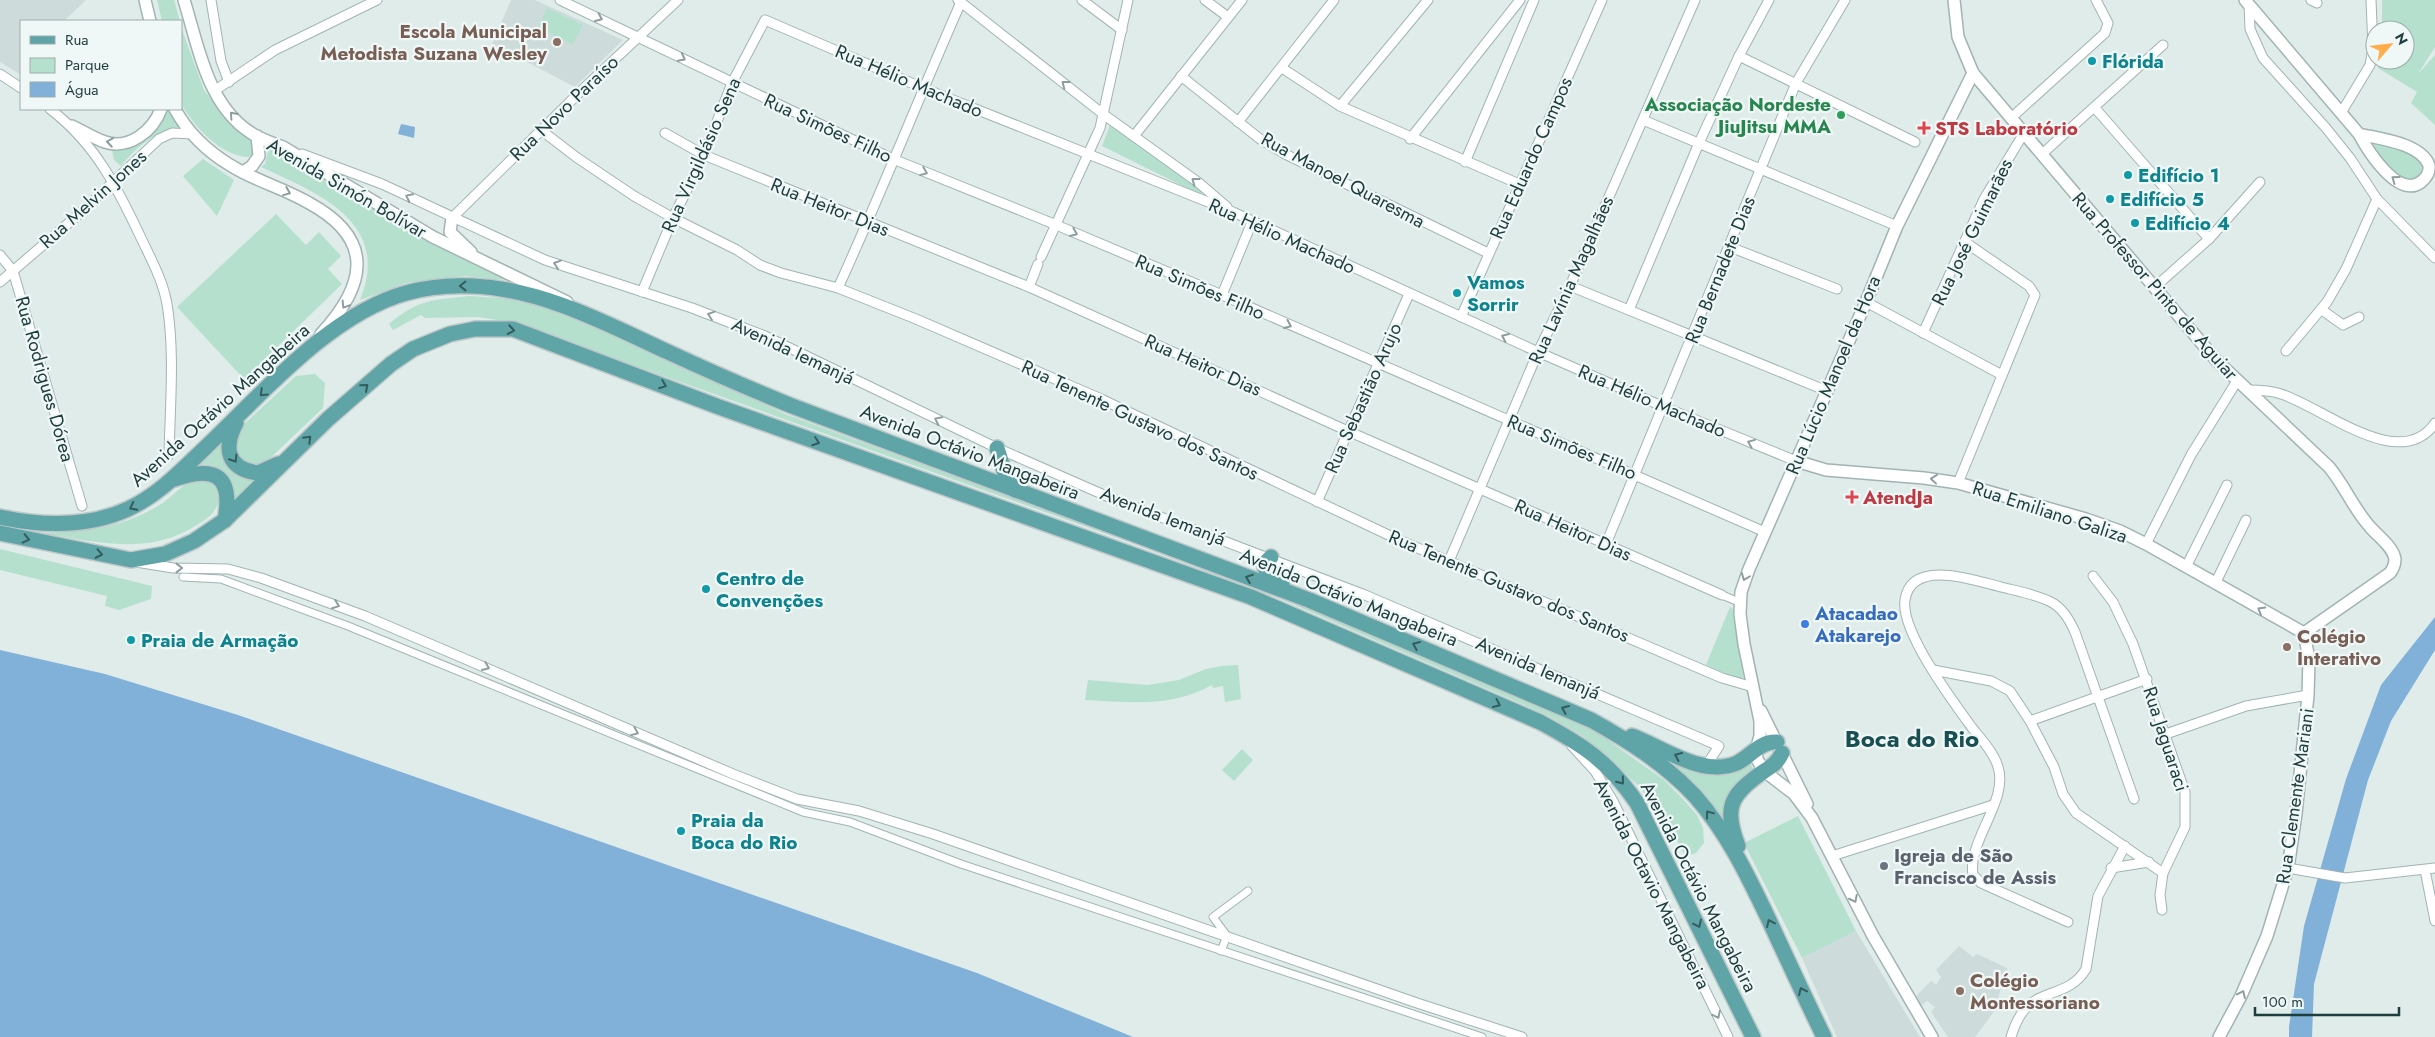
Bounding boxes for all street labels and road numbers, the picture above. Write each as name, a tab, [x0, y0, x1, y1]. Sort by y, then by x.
street label: Rua Hélio Machado	[831, 38, 987, 124]
street label: Rua Novo Paraíso	[504, 49, 624, 167]
street label: Rua Eduardo Campos	[1483, 72, 1579, 243]
street label: Rua Virgildásio Sena	[655, 73, 747, 237]
street label: Rua Simões Filho	[760, 87, 896, 169]
street label: Rua Manoel Quaresma	[1256, 125, 1430, 235]
street label: Avenida Simón Bolívar	[262, 131, 432, 245]
street label: Rua Melvin Jones	[33, 143, 153, 255]
street label: Rua José Guimarães	[1925, 154, 2019, 310]
street label: Rua Heitor Dias	[767, 171, 894, 243]
street label: Rua Professor Pinto de Aguiar	[2066, 186, 2245, 386]
street label: Rua Lavínia Magalhães	[1522, 191, 1620, 368]
street label: Rua Hélio Machado	[1204, 192, 1360, 280]
street label: Rua Bernadete Dias	[1678, 192, 1762, 348]
street label: Rua Simões Filho	[1131, 248, 1269, 326]
street label: Rua Lúcio Manoel da Hora	[1779, 271, 1887, 479]
street label: Rua Rodrigues Dórea	[8, 293, 82, 465]
street label: Avenida Iemanjá	[727, 311, 859, 391]
street label: Avenida Octávio Mangabeira	[124, 317, 316, 493]
street label: Rua Sebastião Arujo	[1318, 318, 1408, 478]
street label: Rua Heitor Dias	[1140, 327, 1266, 403]
street label: Rua Tenente Gustavo dos Santos	[1017, 353, 1263, 487]
street label: Rua Hélio Machado	[1574, 358, 1730, 444]
street label: Avenida Octávio Mangabeira	[856, 398, 1084, 506]
street label: Rua Simões Filho	[1503, 408, 1641, 486]
street label: Rua Emiliano Galiza	[1969, 474, 2131, 550]
street label: Avenida Iemanjá	[1096, 480, 1230, 552]
street label: Rua Heitor Dias	[1510, 492, 1636, 568]
street label: Rua Tenente Gustavo dos Santos	[1385, 523, 1634, 649]
street label: Avenida Octávio Mangabeira	[1236, 541, 1462, 653]
street label: Avenida Iemanjá	[1472, 630, 1604, 706]
street label: Rua Jaguaraci	[2136, 683, 2196, 795]
street label: Rua Clemente Mariani	[2269, 706, 2321, 886]
street label: Avenida Octavio Mangabeira	[1587, 774, 1717, 994]
street label: Avenida Octávio Mangabeira	[1634, 777, 1764, 997]

